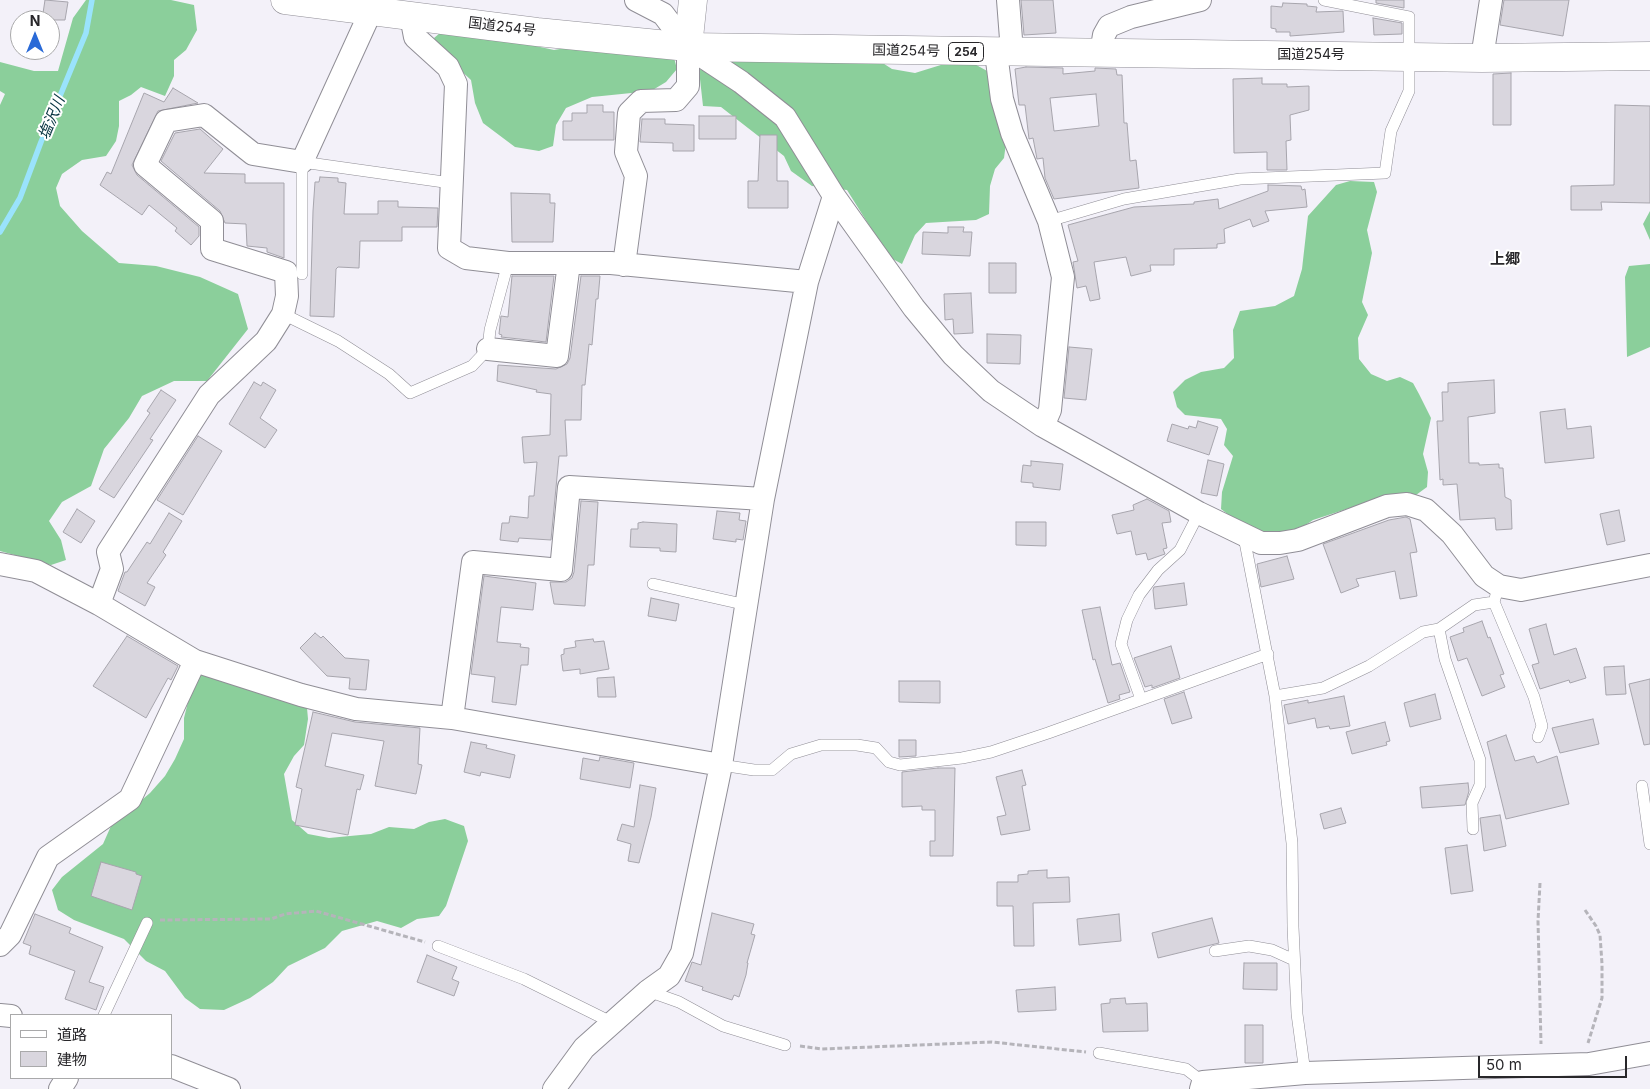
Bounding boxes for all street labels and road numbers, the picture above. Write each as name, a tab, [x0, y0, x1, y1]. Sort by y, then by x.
street label: 国道254号	[467, 15, 537, 39]
street label: 国道254号	[872, 42, 940, 60]
road number: 254	[948, 42, 984, 62]
street label: 国道254号	[1277, 47, 1345, 63]

